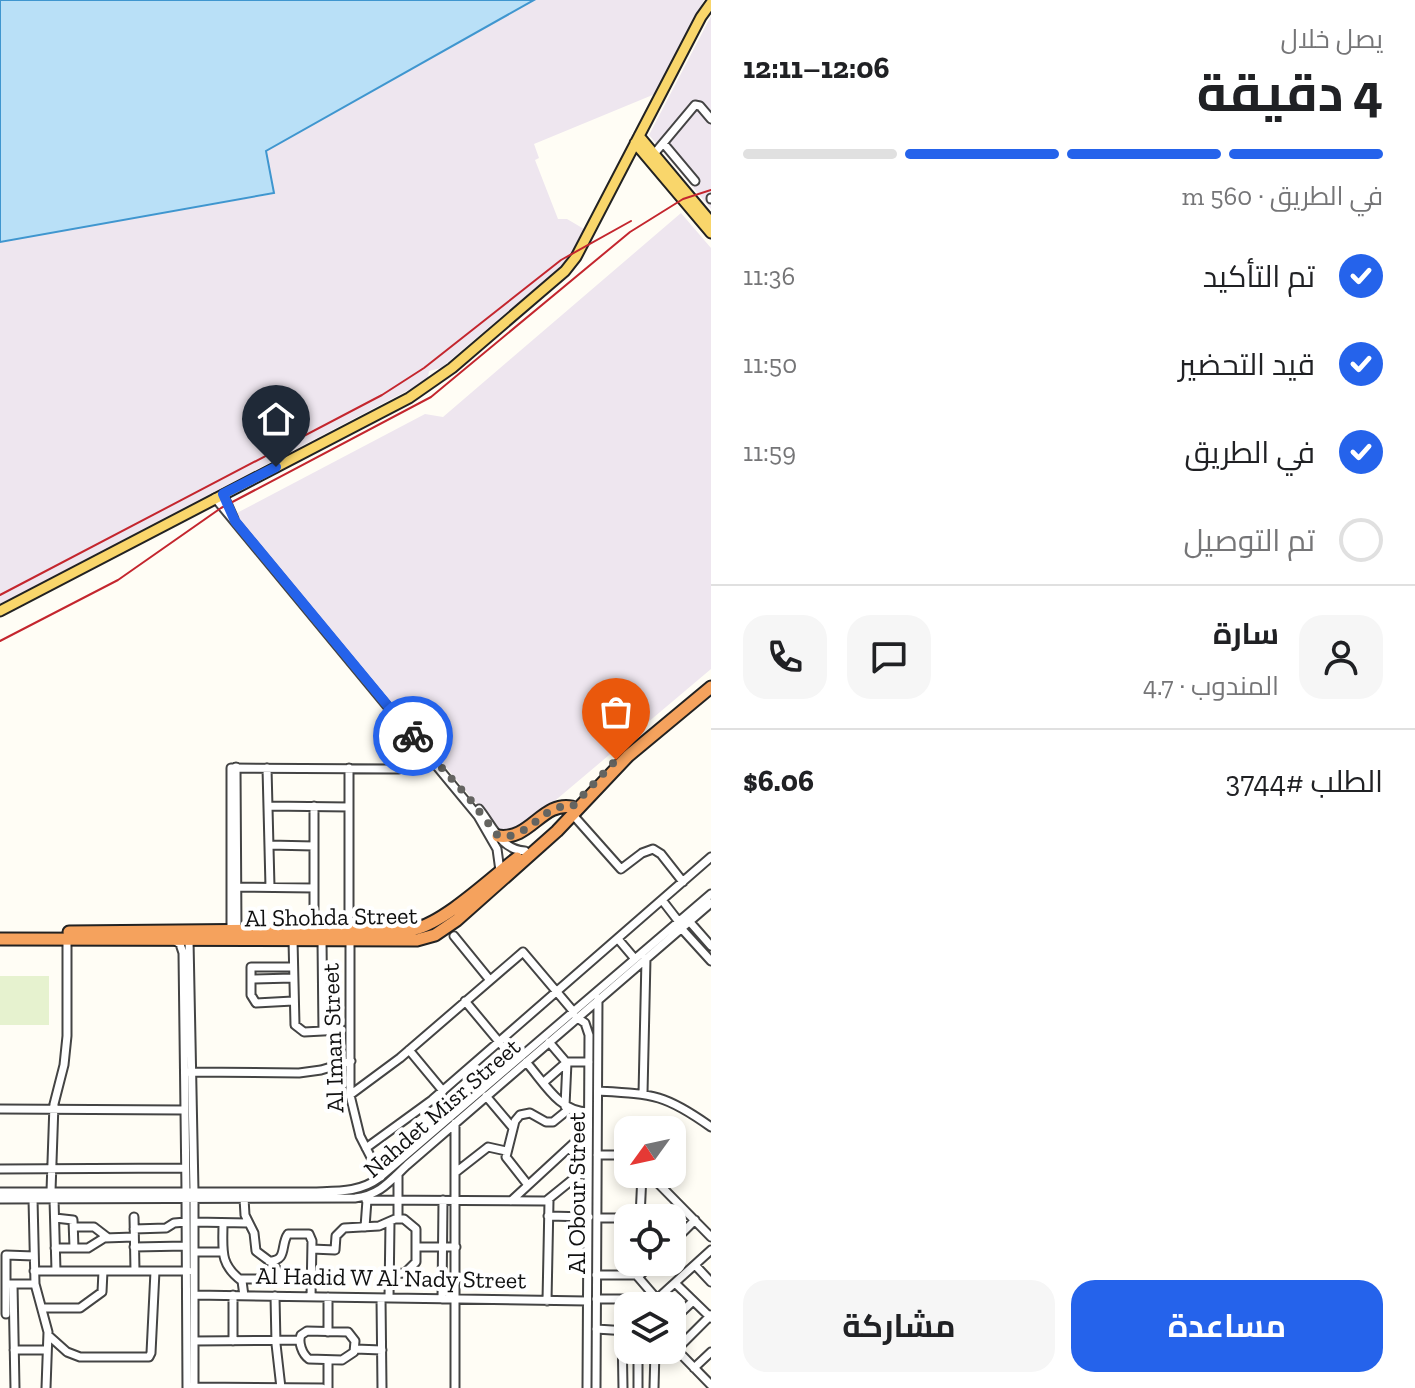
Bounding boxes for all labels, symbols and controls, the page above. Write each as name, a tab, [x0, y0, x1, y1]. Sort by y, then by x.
text: يصل خلال	[1281, 23, 1383, 55]
text: 12:06–12:11	[743, 50, 890, 86]
text: 4 دقيقة	[1197, 62, 1383, 124]
text: في الطريق · 560 m	[1182, 180, 1383, 212]
icon: check	[1339, 254, 1383, 298]
text: تم التأكيد	[1203, 259, 1315, 295]
text: 11:36	[743, 260, 795, 292]
icon: check	[1339, 342, 1383, 386]
text: قيد التحضير	[1178, 347, 1315, 383]
text: 11:50	[743, 348, 797, 380]
pin	[242, 385, 310, 467]
icon: home	[254, 397, 298, 441]
icon: check	[1339, 430, 1383, 474]
text: في الطريق	[1184, 435, 1315, 471]
text: 11:59	[743, 436, 796, 468]
text: تم التوصيل	[1184, 523, 1315, 559]
button: phone	[743, 615, 827, 699]
button: chat	[847, 615, 931, 699]
button: person	[1299, 615, 1383, 699]
text: سارة	[1213, 616, 1279, 652]
text: المندوب · 4.7	[1143, 670, 1279, 702]
pin	[582, 678, 650, 760]
icon: bag	[594, 690, 638, 734]
courier	[373, 696, 453, 776]
icon: bike	[391, 714, 435, 758]
text: $6.06	[743, 763, 814, 799]
text: الطلب #3744	[1226, 764, 1383, 800]
street label: Al Shohda Street	[244, 900, 418, 933]
street label: Al Iman Street	[315, 963, 350, 1113]
street label: Nahdet Misr Street	[358, 1032, 526, 1183]
street label: Al Obour Street	[562, 1112, 591, 1274]
north arrow	[614, 1116, 686, 1188]
map controls	[614, 1116, 686, 1364]
button: locate	[614, 1204, 686, 1276]
street label: Al Hadid W Al Nady Street	[256, 1261, 527, 1294]
button: مشاركة	[743, 1280, 1055, 1372]
button: مساعدة	[1071, 1280, 1383, 1372]
button: layers	[614, 1292, 686, 1364]

